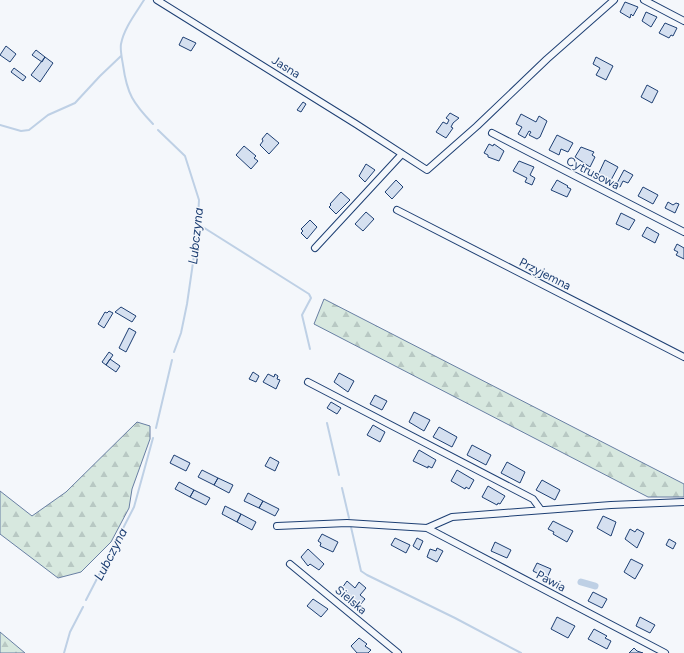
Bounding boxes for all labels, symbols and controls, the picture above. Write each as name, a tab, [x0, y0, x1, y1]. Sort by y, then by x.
street label: Jasna	[269, 53, 303, 81]
street label: Cytrusowa	[564, 154, 622, 192]
water label: Lubczyna	[185, 207, 206, 265]
street label: Przyjemna	[517, 255, 573, 293]
water label: Lubczyna	[91, 525, 130, 583]
street label: Pawia	[534, 568, 568, 594]
street label: Sielska	[332, 583, 370, 617]

